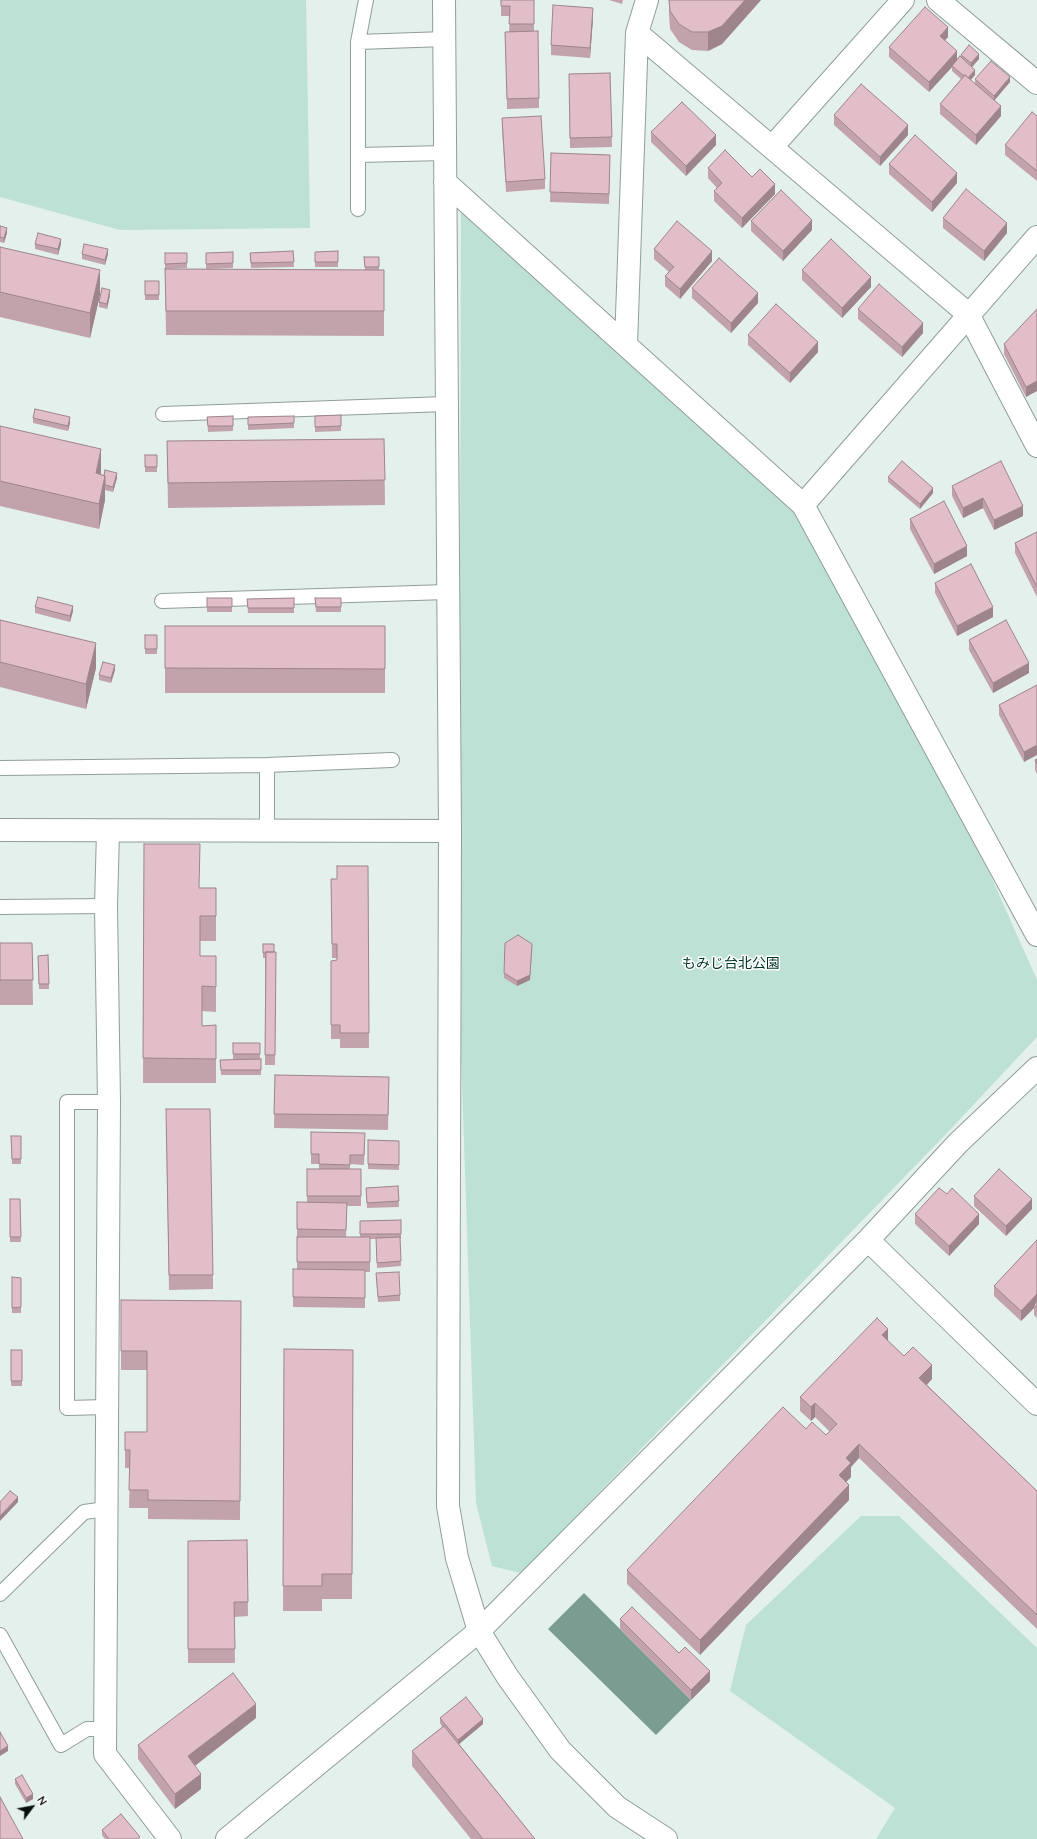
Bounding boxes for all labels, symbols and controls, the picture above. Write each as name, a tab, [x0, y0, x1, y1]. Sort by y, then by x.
park label: もみじ台北公園	[682, 956, 780, 972]
north arrow	[12, 1787, 52, 1827]
text: N	[34, 1793, 50, 1808]

